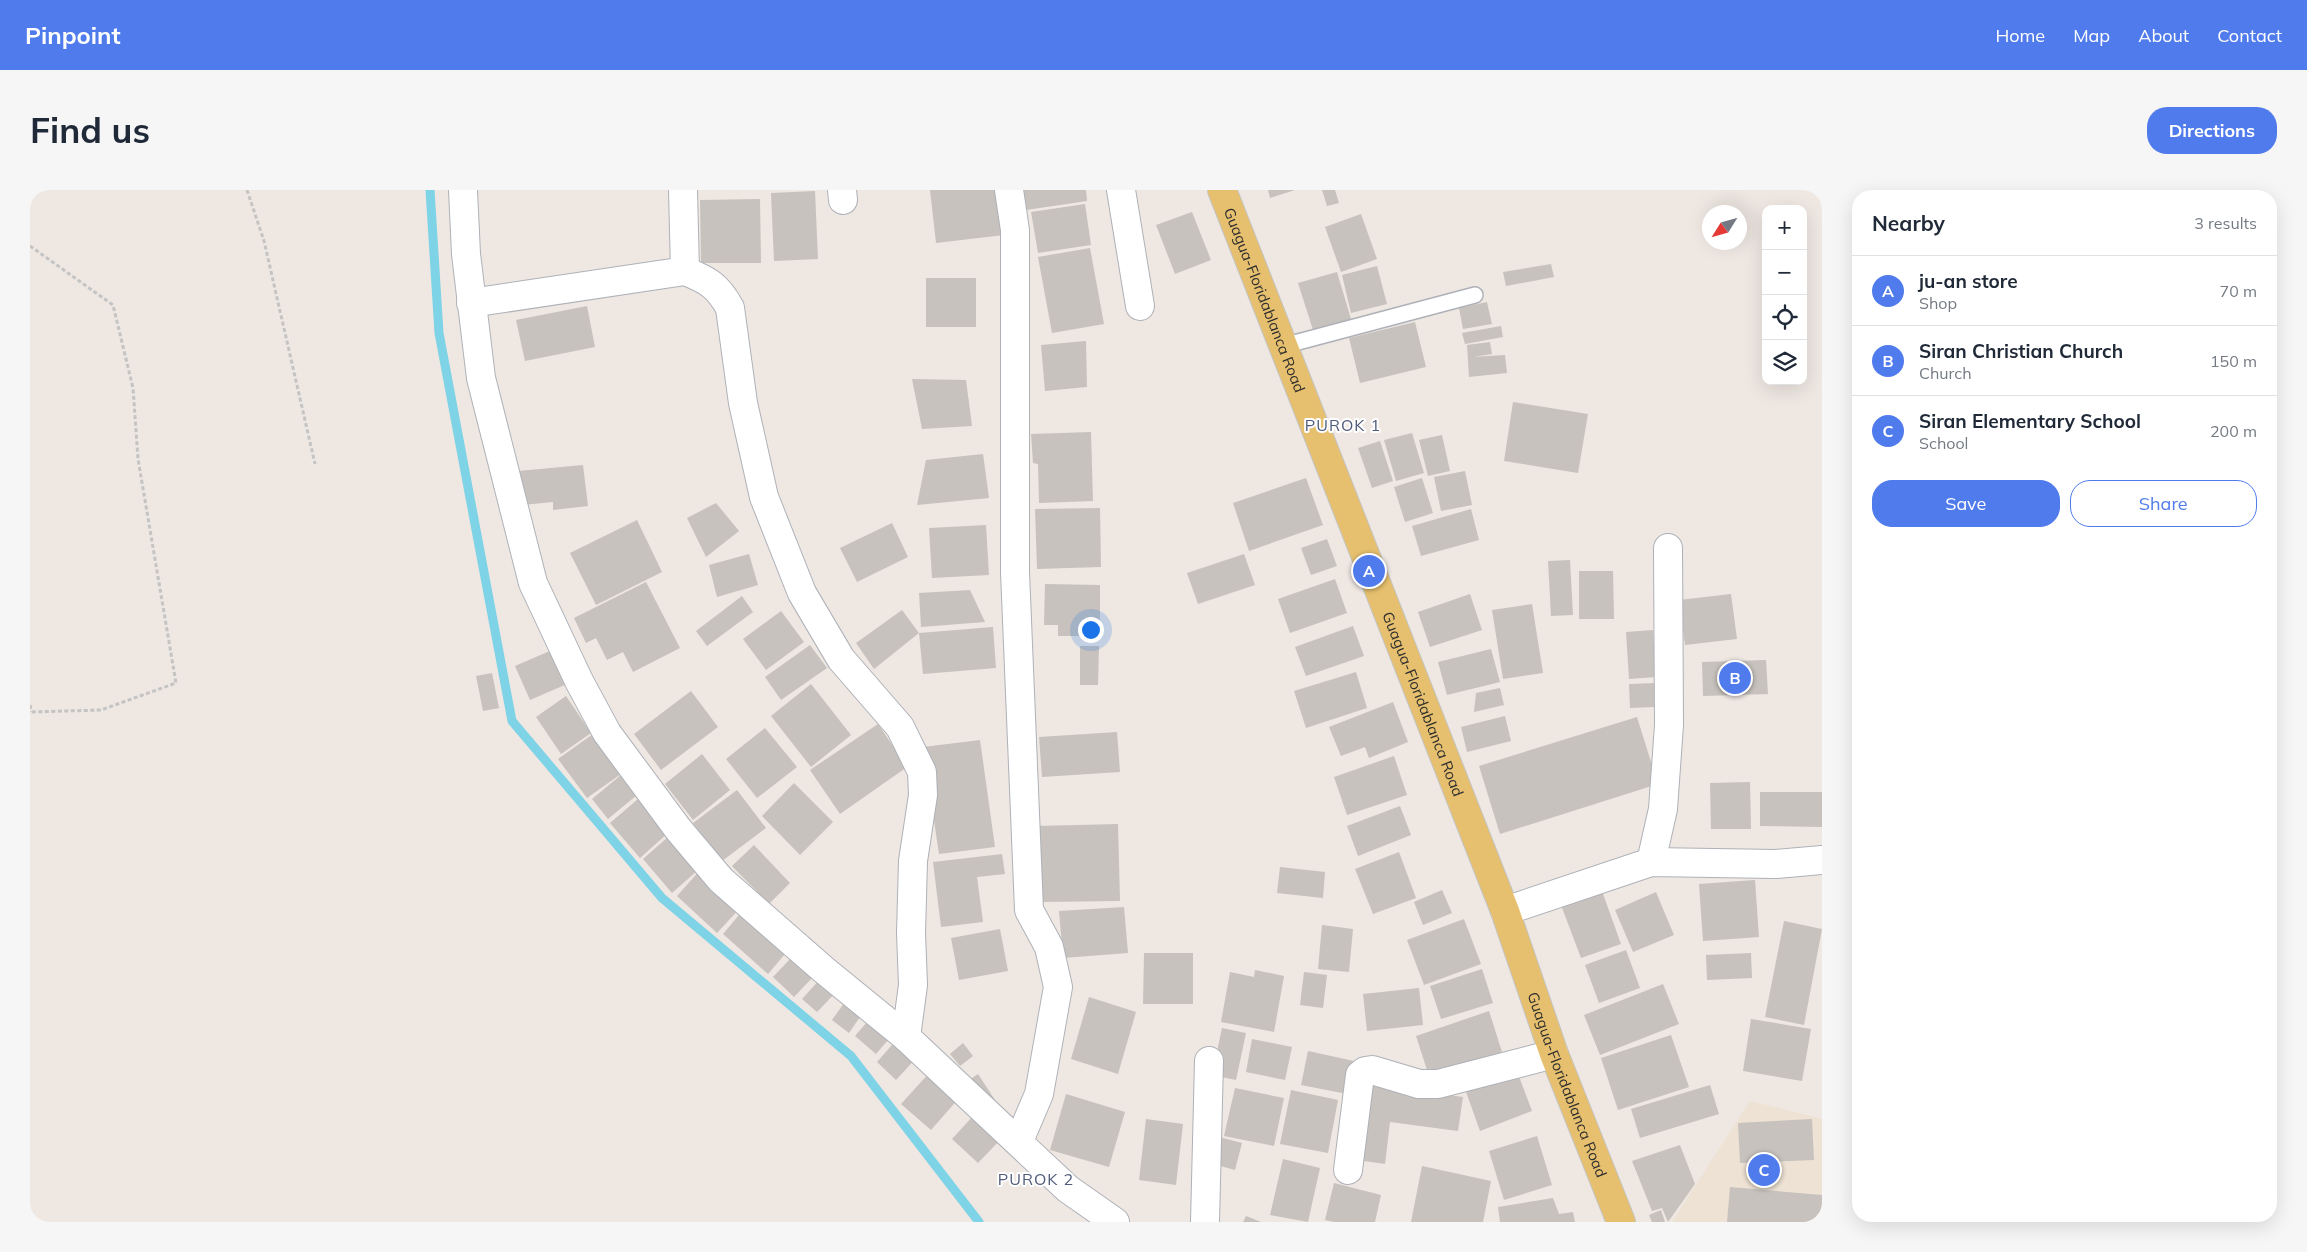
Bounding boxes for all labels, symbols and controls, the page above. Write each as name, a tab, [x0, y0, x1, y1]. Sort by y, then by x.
text: Pinpoint	[25, 20, 121, 50]
text: Home	[1995, 24, 2045, 47]
text: Map	[2073, 24, 2110, 47]
text: About	[2138, 24, 2189, 47]
text: Contact	[2217, 24, 2282, 47]
button: Directions	[2147, 107, 2277, 154]
text: Find us	[30, 108, 150, 152]
street label: Guagua-Floridablanca Road	[1220, 205, 1310, 395]
north arrow	[1702, 205, 1747, 250]
map controls	[1762, 205, 1807, 385]
button: +	[1762, 205, 1807, 250]
text: Nearby	[1872, 210, 1945, 236]
text: 3 results	[2194, 213, 2257, 233]
button: −	[1762, 250, 1807, 295]
text: ju-an store	[1919, 269, 2018, 293]
text: A	[1882, 281, 1894, 301]
text: 70 m	[2220, 281, 2257, 301]
text: Shop	[1919, 293, 1957, 313]
button: locate	[1762, 295, 1807, 340]
text: Siran Christian Church	[1919, 339, 2123, 363]
button: layers	[1762, 340, 1807, 385]
text: B	[1882, 351, 1894, 371]
text: 150 m	[2210, 351, 2257, 371]
text: Church	[1919, 363, 1972, 383]
text: Siran Elementary School	[1919, 409, 2141, 433]
district label: PUROK 1	[1305, 415, 1381, 435]
text: C	[1883, 421, 1893, 441]
text: 200 m	[2210, 421, 2257, 441]
text: School	[1919, 433, 1968, 453]
button: Save	[1872, 480, 2060, 527]
button: Share	[2070, 480, 2257, 527]
pin: A	[1353, 552, 1385, 590]
street label: Guagua-Floridablanca Road	[1379, 609, 1469, 799]
your location	[1078, 617, 1104, 643]
pin: B	[1719, 659, 1751, 697]
street label: Guagua-Floridablanca Road	[1524, 989, 1612, 1180]
pin: C	[1748, 1151, 1780, 1189]
district label: PUROK 2	[998, 1169, 1074, 1189]

